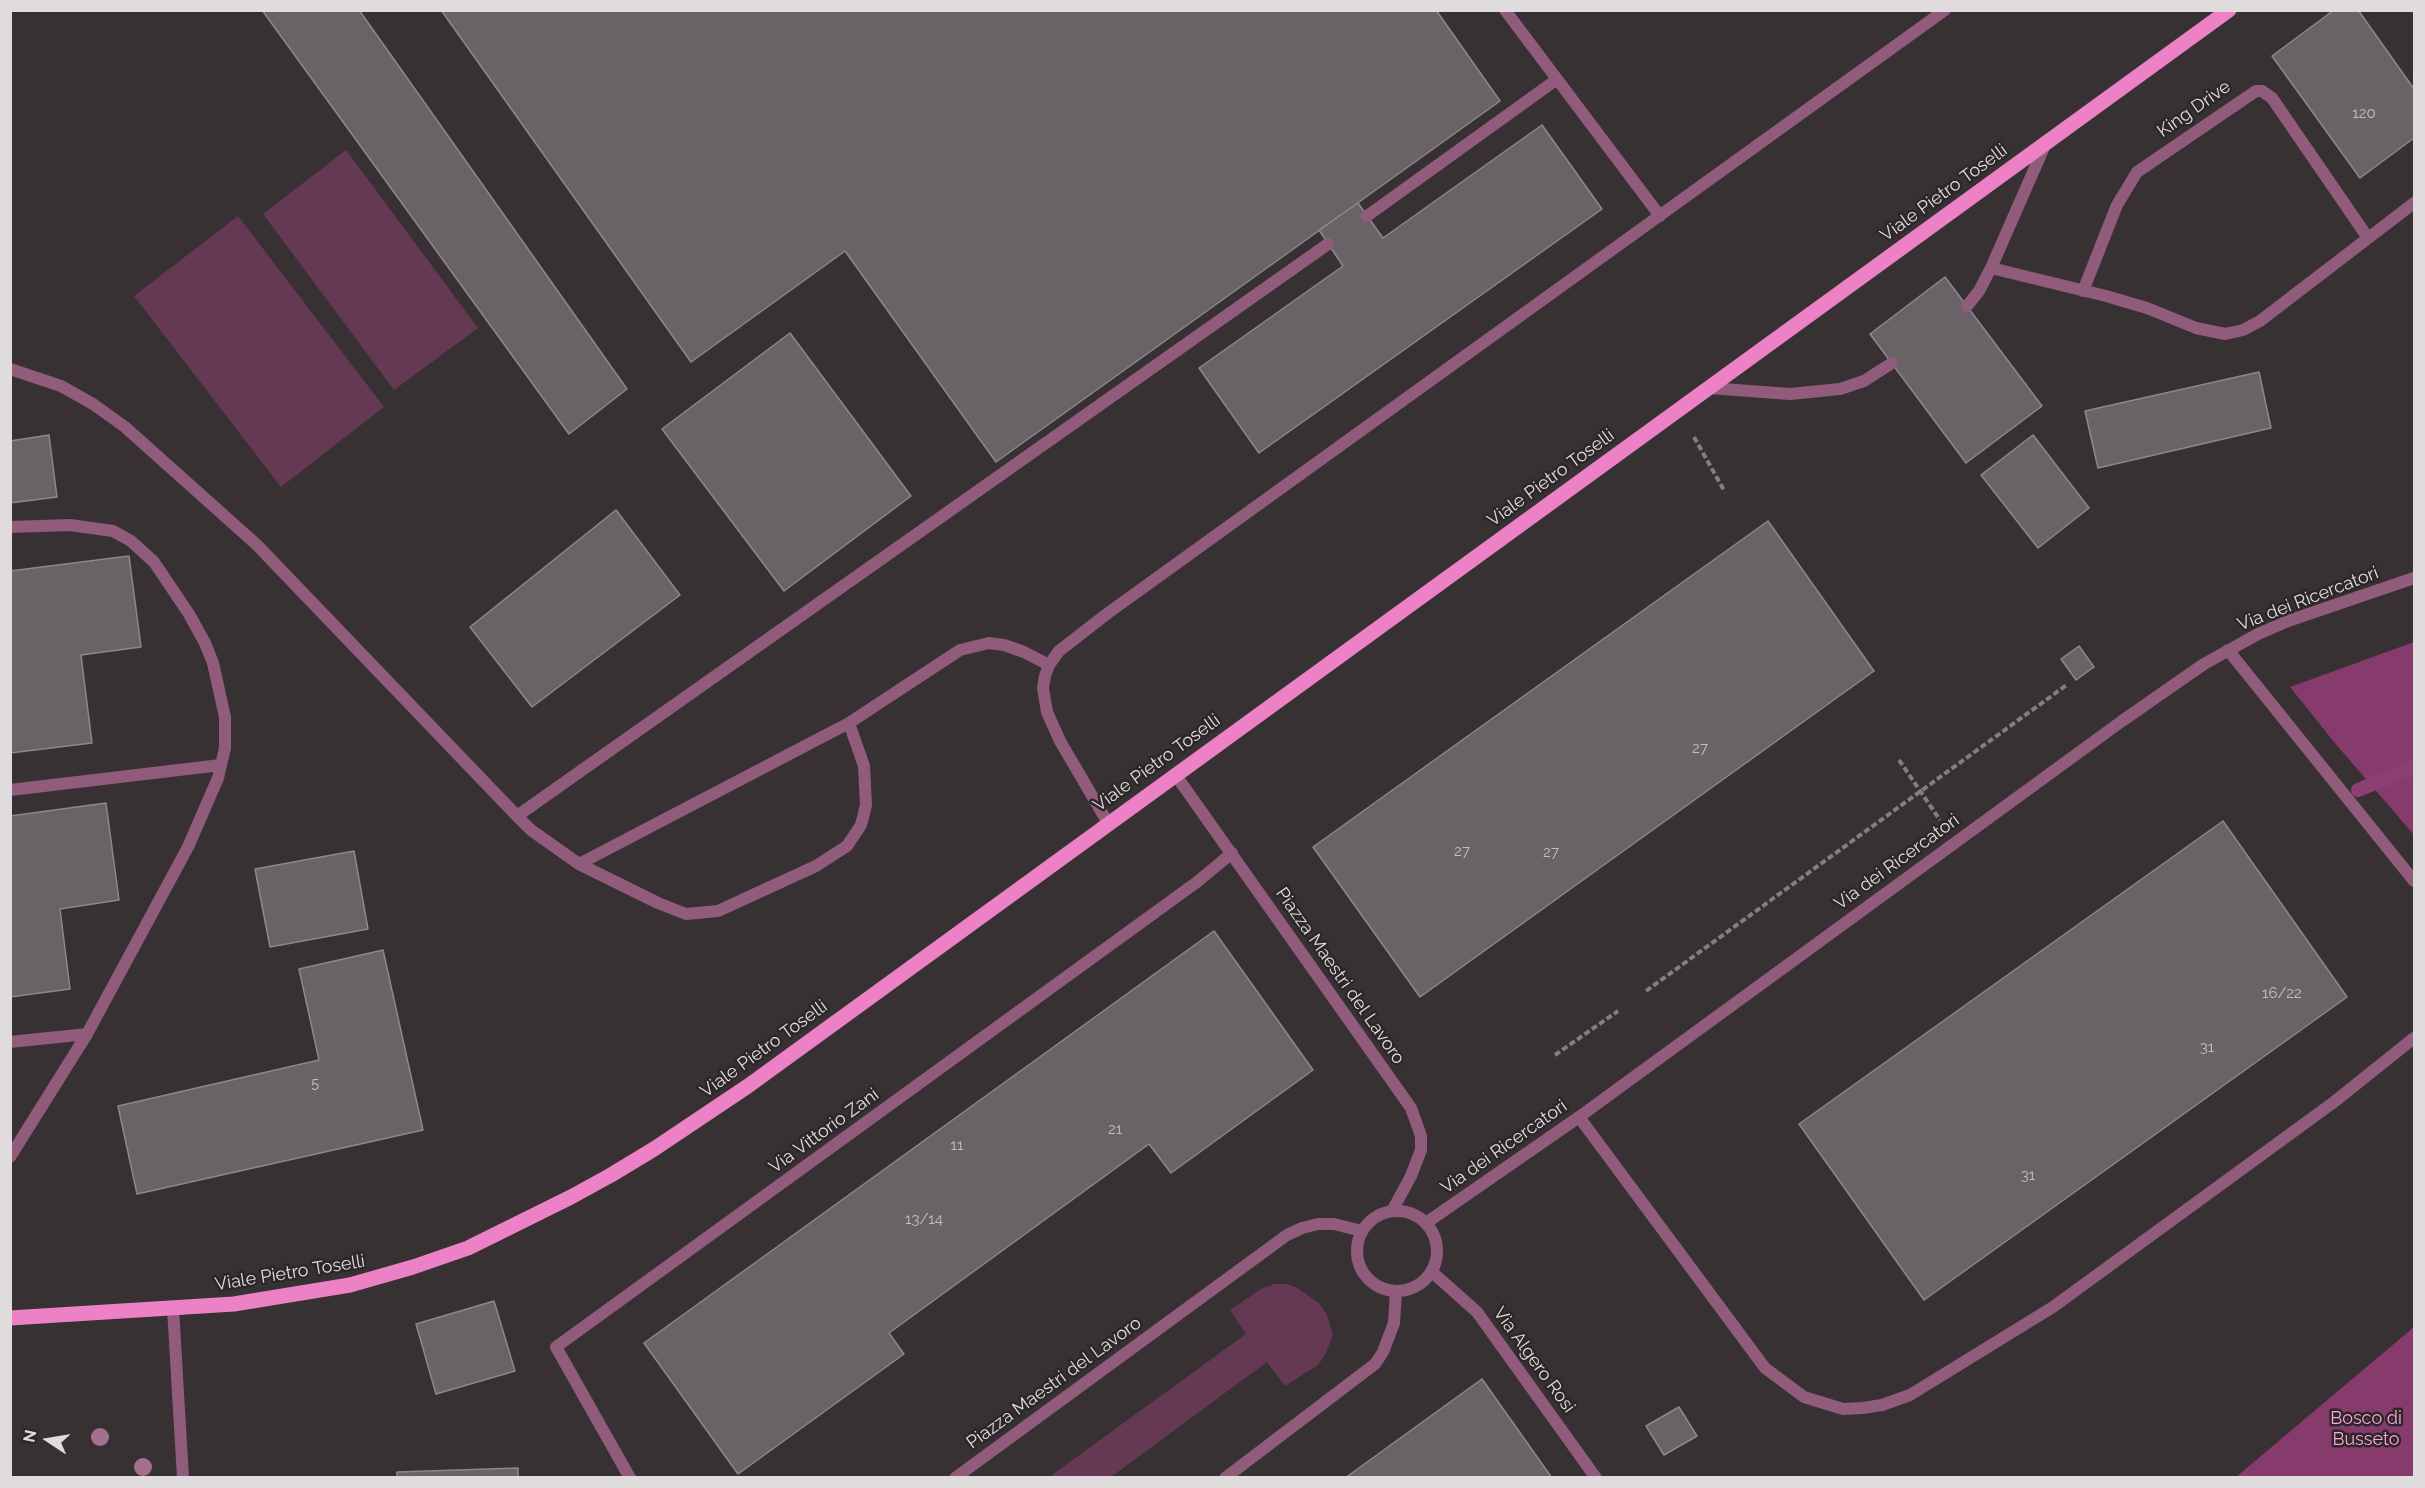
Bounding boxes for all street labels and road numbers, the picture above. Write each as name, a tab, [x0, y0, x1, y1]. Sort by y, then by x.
street label: King Drive	[2153, 76, 2235, 142]
street label: Viale Pietro Toselli	[1876, 140, 2012, 246]
street label: Viale Pietro Toselli	[1483, 425, 1619, 531]
street label: Via dei Ricercatori	[2234, 562, 2382, 636]
street label: Viale Pietro Toselli	[1089, 710, 1225, 816]
street label: Via dei Ricercatori	[1830, 809, 1964, 915]
street label: Piazza Maestri del Lavoro	[1271, 884, 1409, 1068]
street label: Viale Pietro Toselli	[696, 996, 832, 1102]
street label: Via Vittorio Zani	[765, 1084, 883, 1178]
street label: Via dei Ricercatori	[1437, 1095, 1571, 1199]
street label: Viale Pietro Toselli	[213, 1250, 367, 1296]
street label: Via Algero Rosi	[1488, 1303, 1580, 1417]
street label: Piazza Maestri del Lavoro	[962, 1312, 1146, 1454]

